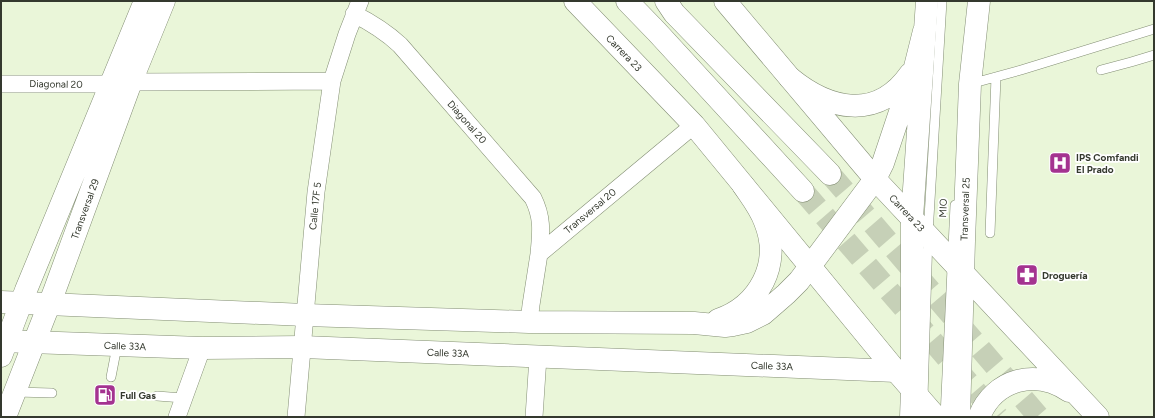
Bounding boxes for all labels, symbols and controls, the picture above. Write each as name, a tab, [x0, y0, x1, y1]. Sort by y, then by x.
street label: Carrera 23	[603, 32, 645, 74]
street label: Diagonal 20	[29, 77, 83, 91]
street label: Diagonal 20	[445, 98, 489, 146]
hospital icon: IPS Comfandi El Prado	[1047, 150, 1073, 176]
place label: IPS Comfandi El Prado	[1076, 151, 1139, 176]
street label: Transversal 29	[68, 177, 102, 241]
street label: Transversal 25	[957, 177, 973, 241]
street label: Calle 17F 5	[306, 181, 324, 230]
street label: Transversal 20	[561, 185, 619, 237]
street label: Carrera 23	[886, 192, 928, 234]
street label: MIO	[936, 198, 950, 218]
pharmacy icon: Droguería	[1014, 262, 1040, 288]
place label: Droguería	[1042, 269, 1088, 282]
street label: Calle 33A	[104, 339, 147, 353]
street label: Calle 33A	[427, 346, 470, 360]
street label: Calle 33A	[751, 359, 794, 373]
fuel station icon: Full Gas	[92, 382, 118, 408]
place label: Full Gas	[120, 389, 156, 402]

